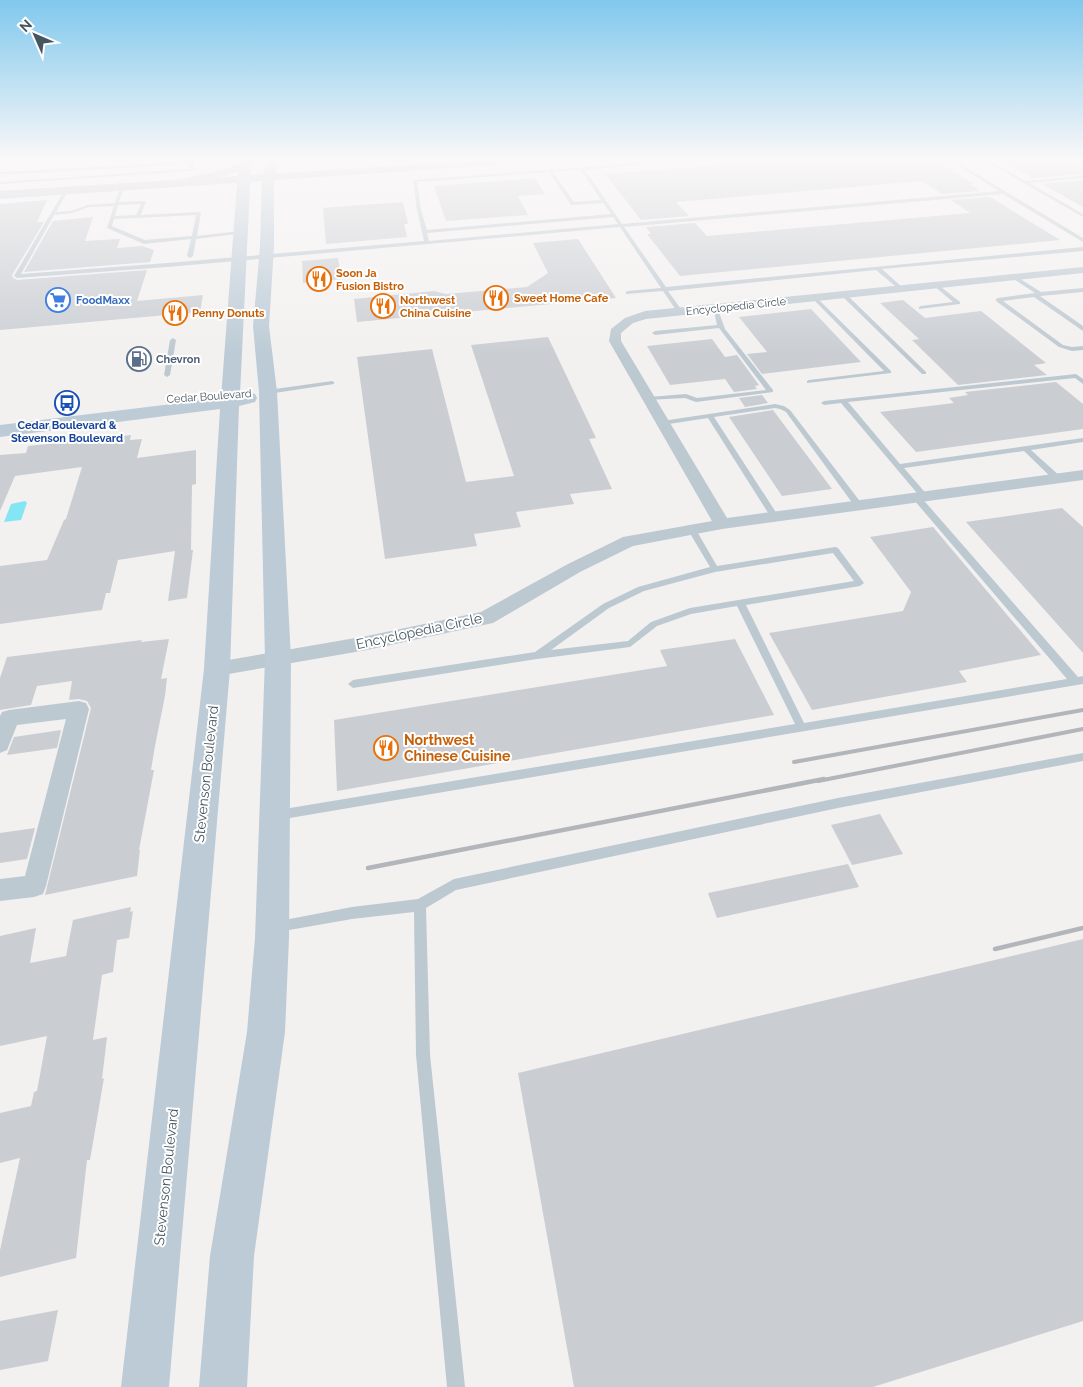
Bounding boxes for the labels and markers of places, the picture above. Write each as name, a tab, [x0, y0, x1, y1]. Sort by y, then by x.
restaurant icon: Soon Ja Fusion Bistro	[306, 266, 332, 292]
place label: Soon Ja Fusion Bistro	[336, 267, 404, 293]
restaurant icon: Sweet Home Cafe	[483, 285, 509, 311]
supermarket icon: FoodMaxx	[45, 287, 71, 313]
place label: Sweet Home Cafe	[514, 292, 609, 305]
restaurant icon: Northwest China Cuisine	[370, 293, 396, 319]
place label: FoodMaxx	[76, 294, 130, 307]
place label: Northwest China Cuisine	[400, 294, 472, 320]
restaurant icon: Penny Donuts	[162, 300, 188, 326]
place label: Penny Donuts	[192, 307, 265, 320]
fuel station icon: Chevron	[126, 346, 152, 372]
place label: Chevron	[156, 353, 201, 366]
bus stop icon: Cedar Boulevard & Stevenson Boulevard	[54, 390, 80, 416]
place label: Cedar Boulevard & Stevenson Boulevard	[11, 419, 123, 445]
place label: Northwest Chinese Cuisine	[404, 732, 511, 764]
restaurant icon: Northwest Chinese Cuisine	[373, 735, 399, 761]

